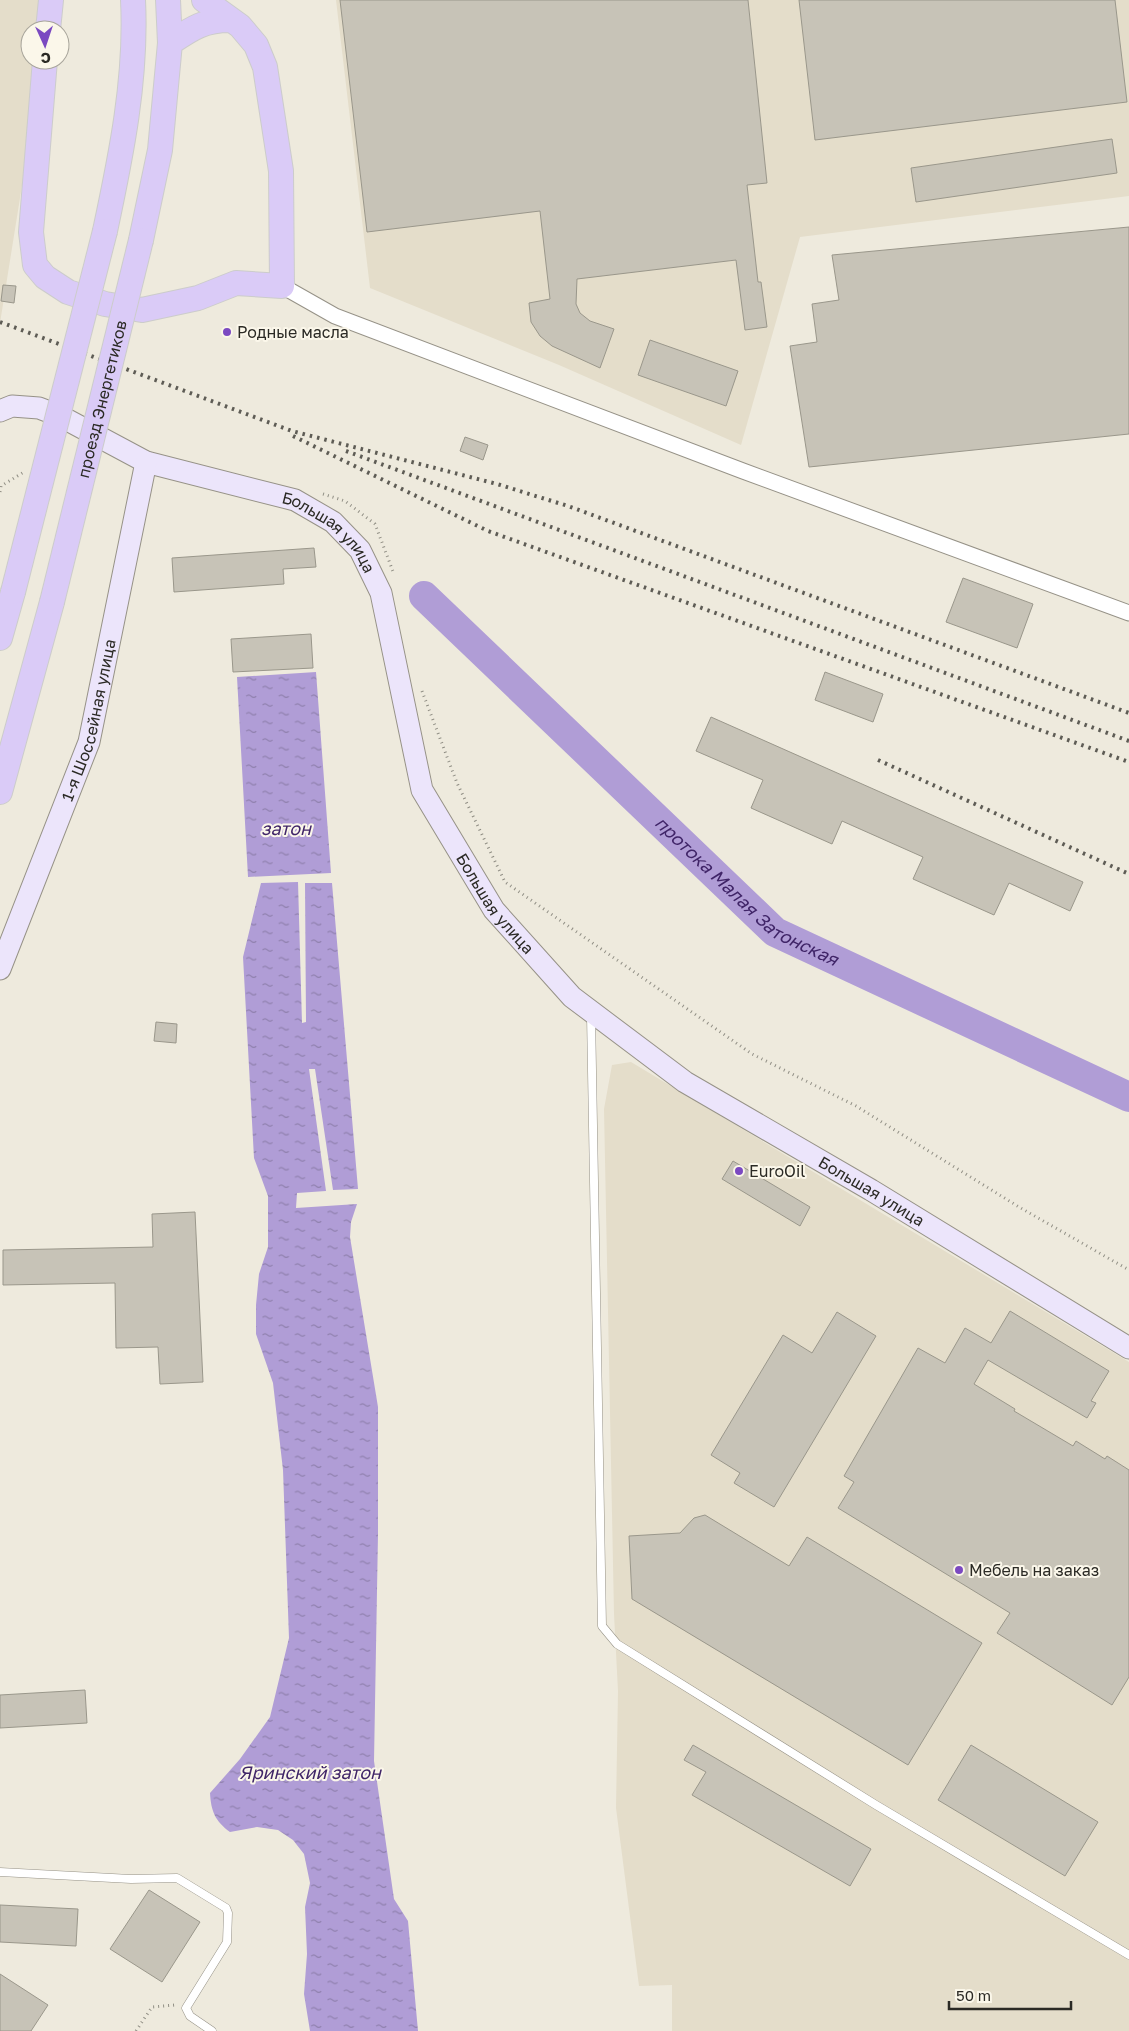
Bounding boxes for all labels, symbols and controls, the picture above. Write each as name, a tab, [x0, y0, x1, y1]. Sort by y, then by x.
north arrow	[20, 20, 70, 70]
text: С	[40, 50, 51, 67]
street label: проезд Энергетиков	[73, 318, 131, 480]
place label: Родные масла	[237, 322, 349, 342]
marker: Родные масла	[221, 326, 233, 338]
street label: Большая улица	[280, 487, 380, 576]
street label: 1-я Шоссейная улица	[57, 637, 120, 804]
water label: протока Малая Затонская	[651, 811, 844, 971]
water label: затон	[261, 817, 312, 839]
street label: Большая улица	[452, 849, 538, 958]
street label: Большая улица	[815, 1152, 928, 1230]
place label: EuroOil	[749, 1161, 805, 1181]
marker: EuroOil	[733, 1165, 745, 1177]
place label: Мебель на заказ	[969, 1560, 1099, 1580]
marker: Мебель на заказ	[953, 1564, 965, 1576]
water label: Яринский затон	[239, 1761, 382, 1783]
scale bar	[949, 1978, 1072, 2010]
text: 50 m	[956, 1986, 991, 2004]

